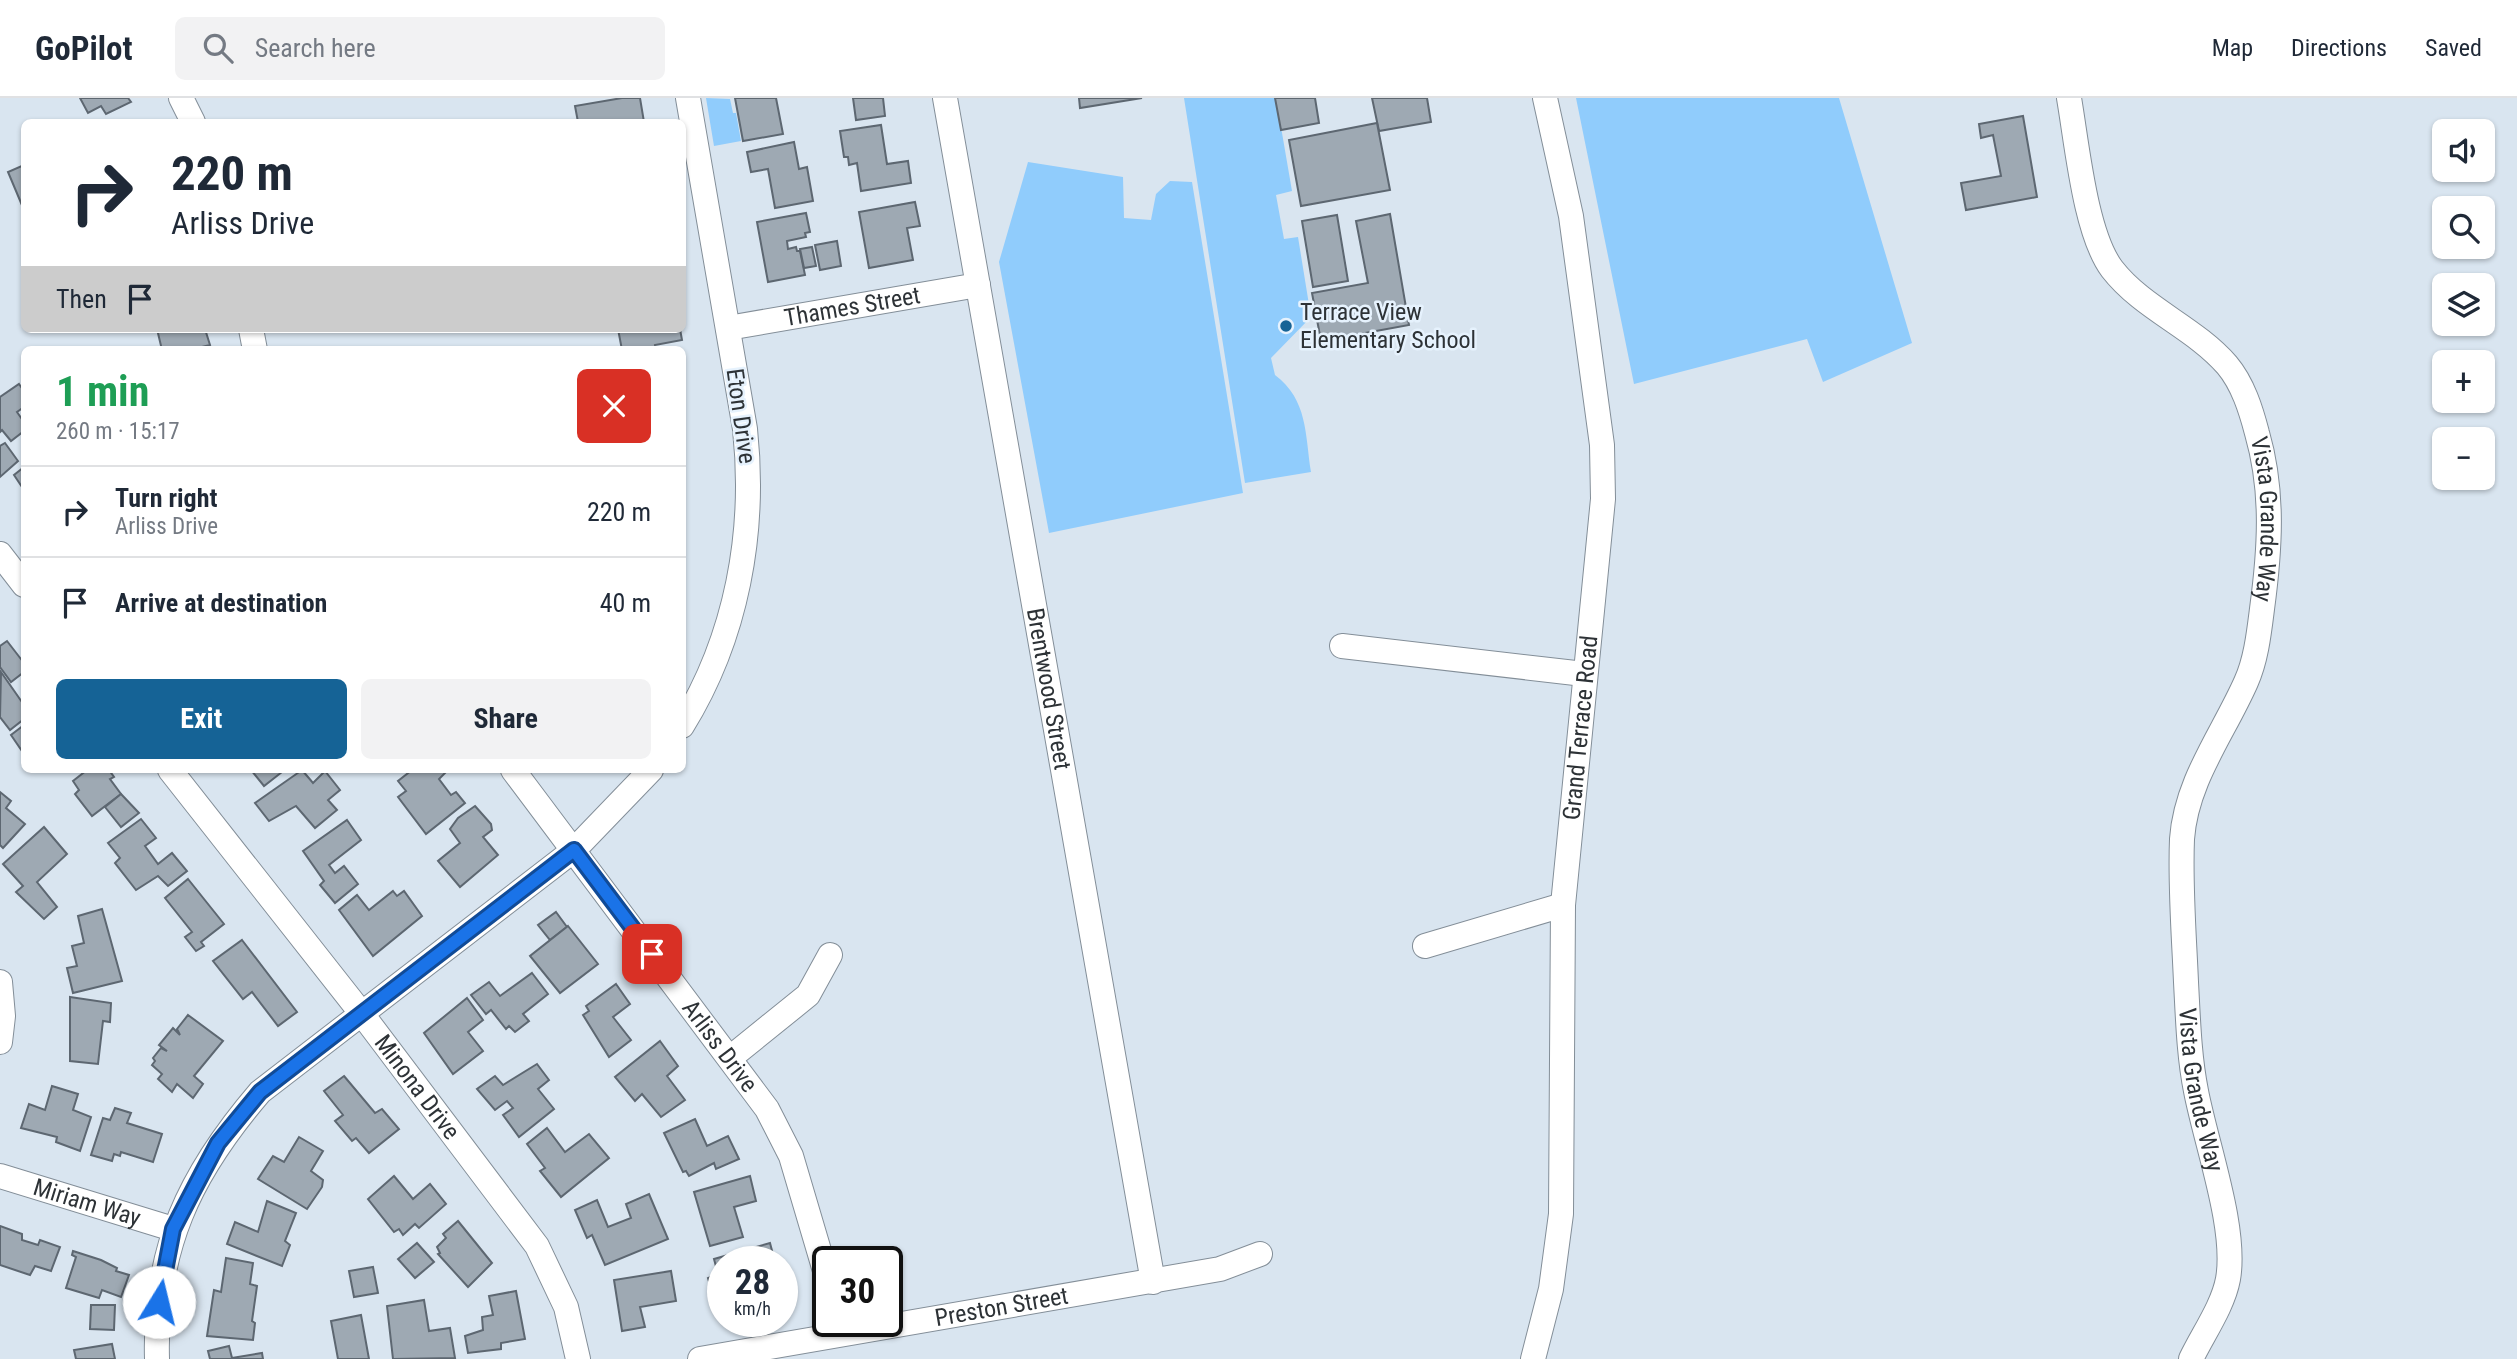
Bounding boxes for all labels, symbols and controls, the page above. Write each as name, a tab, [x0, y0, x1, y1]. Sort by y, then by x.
search box	[175, 17, 665, 80]
text: GoPilot	[35, 29, 133, 68]
icon: search	[199, 29, 237, 67]
text: Search here	[255, 33, 376, 63]
text: Map	[2212, 34, 2253, 62]
text: Directions	[2291, 34, 2387, 62]
text: Saved	[2425, 34, 2482, 62]
map controls	[2432, 119, 2495, 490]
button: sound	[2432, 119, 2495, 182]
text: 220 m	[171, 145, 293, 202]
icon: right	[56, 147, 147, 238]
button: search	[2432, 196, 2495, 259]
text: Arliss Drive	[171, 204, 314, 242]
button: layers	[2432, 273, 2495, 336]
icon: arrive	[121, 280, 159, 318]
street label: Thames Street	[782, 281, 922, 332]
text: Then	[56, 284, 107, 314]
place label: Terrace View Elementary School	[1300, 298, 1476, 354]
marker: Terrace View Elementary School	[1278, 318, 1294, 334]
button: +	[2432, 350, 2495, 413]
text: 1 min	[56, 367, 149, 416]
street label: Eton Drive	[720, 367, 762, 465]
button: close	[577, 369, 651, 443]
text: 260 m · 15:17	[56, 418, 180, 445]
button: −	[2432, 427, 2495, 490]
street label: Vista Grande Way	[2245, 434, 2283, 603]
text: Turn right	[115, 483, 217, 513]
icon: right	[56, 493, 94, 531]
text: 220 m	[587, 497, 651, 527]
text: Arliss Drive	[115, 513, 218, 540]
icon: arrive	[56, 584, 94, 622]
text: Arrive at destination	[115, 588, 327, 618]
text: 40 m	[600, 588, 651, 618]
street label: Brentwood Street	[1021, 606, 1077, 772]
street label: Grand Terrace Road	[1557, 634, 1603, 821]
button: Exit	[56, 679, 347, 759]
button: Share	[361, 679, 651, 759]
pin	[622, 924, 682, 984]
icon: arrive	[633, 935, 671, 973]
street label: Arliss Drive	[676, 995, 763, 1098]
street label: Vista Grande Way	[2173, 1007, 2229, 1174]
street label: Minona Drive	[369, 1029, 466, 1145]
street label: Miriam Way	[30, 1173, 144, 1232]
speed limit sign: 30	[812, 1246, 903, 1337]
text: 28	[735, 1262, 770, 1303]
position arrow	[122, 1265, 196, 1339]
street label: Preston Street	[933, 1282, 1070, 1332]
text: km/h	[734, 1298, 771, 1319]

